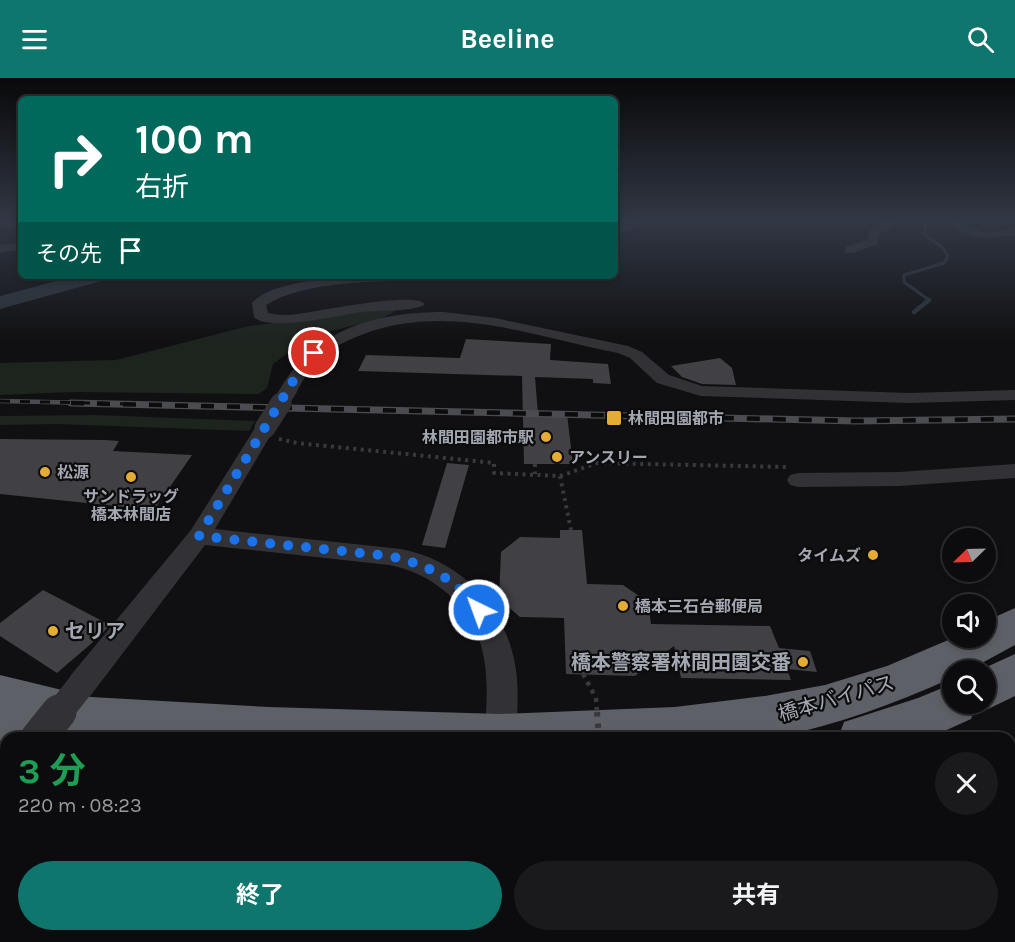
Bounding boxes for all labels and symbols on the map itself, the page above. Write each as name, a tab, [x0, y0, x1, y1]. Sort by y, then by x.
pin	[288, 327, 339, 378]
marker: 林間田園都市	[605, 409, 623, 427]
place label: 林間田園都市	[628, 409, 724, 428]
place label: 林間田園都市駅	[422, 428, 534, 447]
marker: 林間田園都市駅	[539, 430, 553, 444]
place label: アンスリー	[569, 448, 648, 467]
marker: アンスリー	[550, 450, 564, 464]
place label: 松源	[57, 463, 89, 482]
marker: 松源	[38, 465, 52, 479]
marker: サンドラッグ 橋本林間店	[124, 470, 138, 484]
place label: サンドラッグ 橋本林間店	[83, 487, 179, 524]
north arrow	[942, 528, 996, 582]
place label: タイムズ	[797, 546, 861, 565]
marker: タイムズ	[866, 548, 880, 562]
position arrow	[447, 578, 511, 642]
place label: 橋本三石台郵便局	[635, 597, 763, 616]
marker: 橋本三石台郵便局	[616, 599, 630, 613]
place label: セリア	[65, 620, 125, 643]
marker: セリア	[46, 624, 60, 638]
place label: 橋本警察署林間田園交番	[571, 651, 791, 674]
marker: 橋本警察署林間田園交番	[796, 655, 810, 669]
street label: 橋本バイパス	[775, 671, 897, 726]

